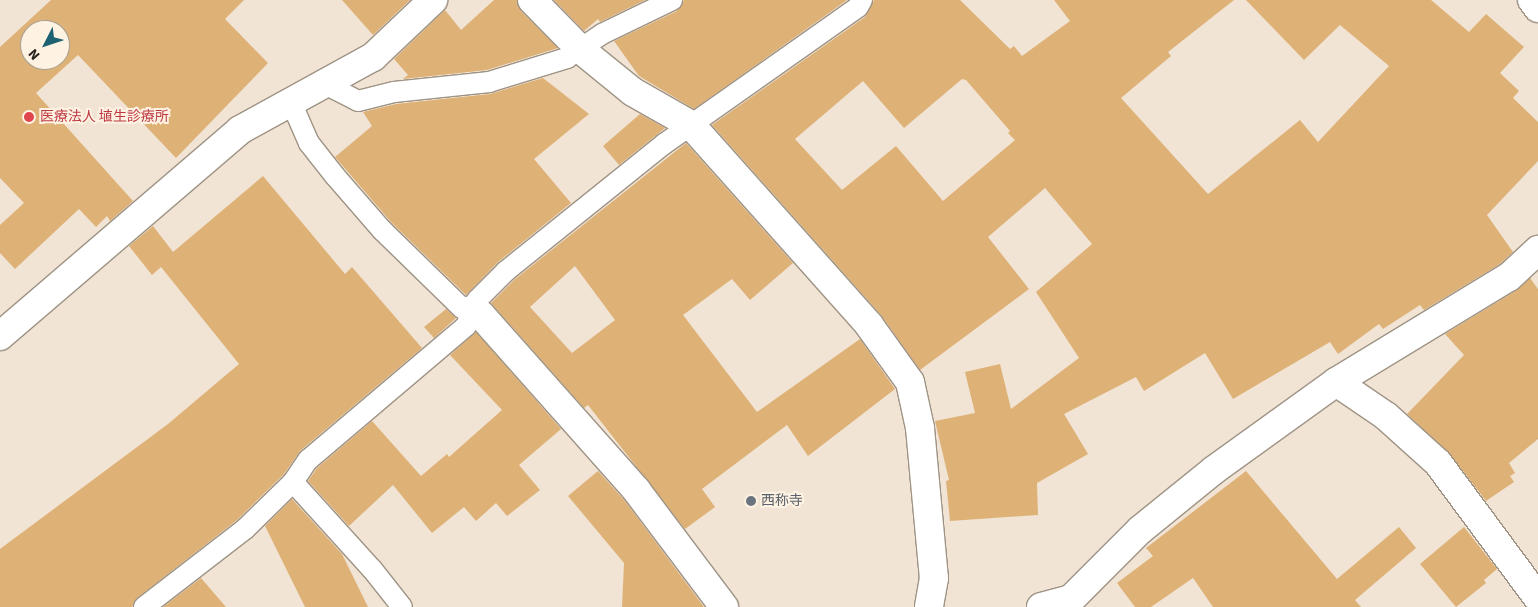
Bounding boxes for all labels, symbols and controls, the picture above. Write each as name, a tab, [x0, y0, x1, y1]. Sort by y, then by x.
north arrow	[20, 20, 70, 70]
text: N	[24, 44, 45, 64]
place label: 医療法人 埴生診療所	[40, 109, 169, 125]
marker: 医療法人 埴生診療所	[22, 110, 36, 124]
place label: 西称寺	[761, 493, 803, 509]
marker: 西称寺	[745, 495, 757, 507]

